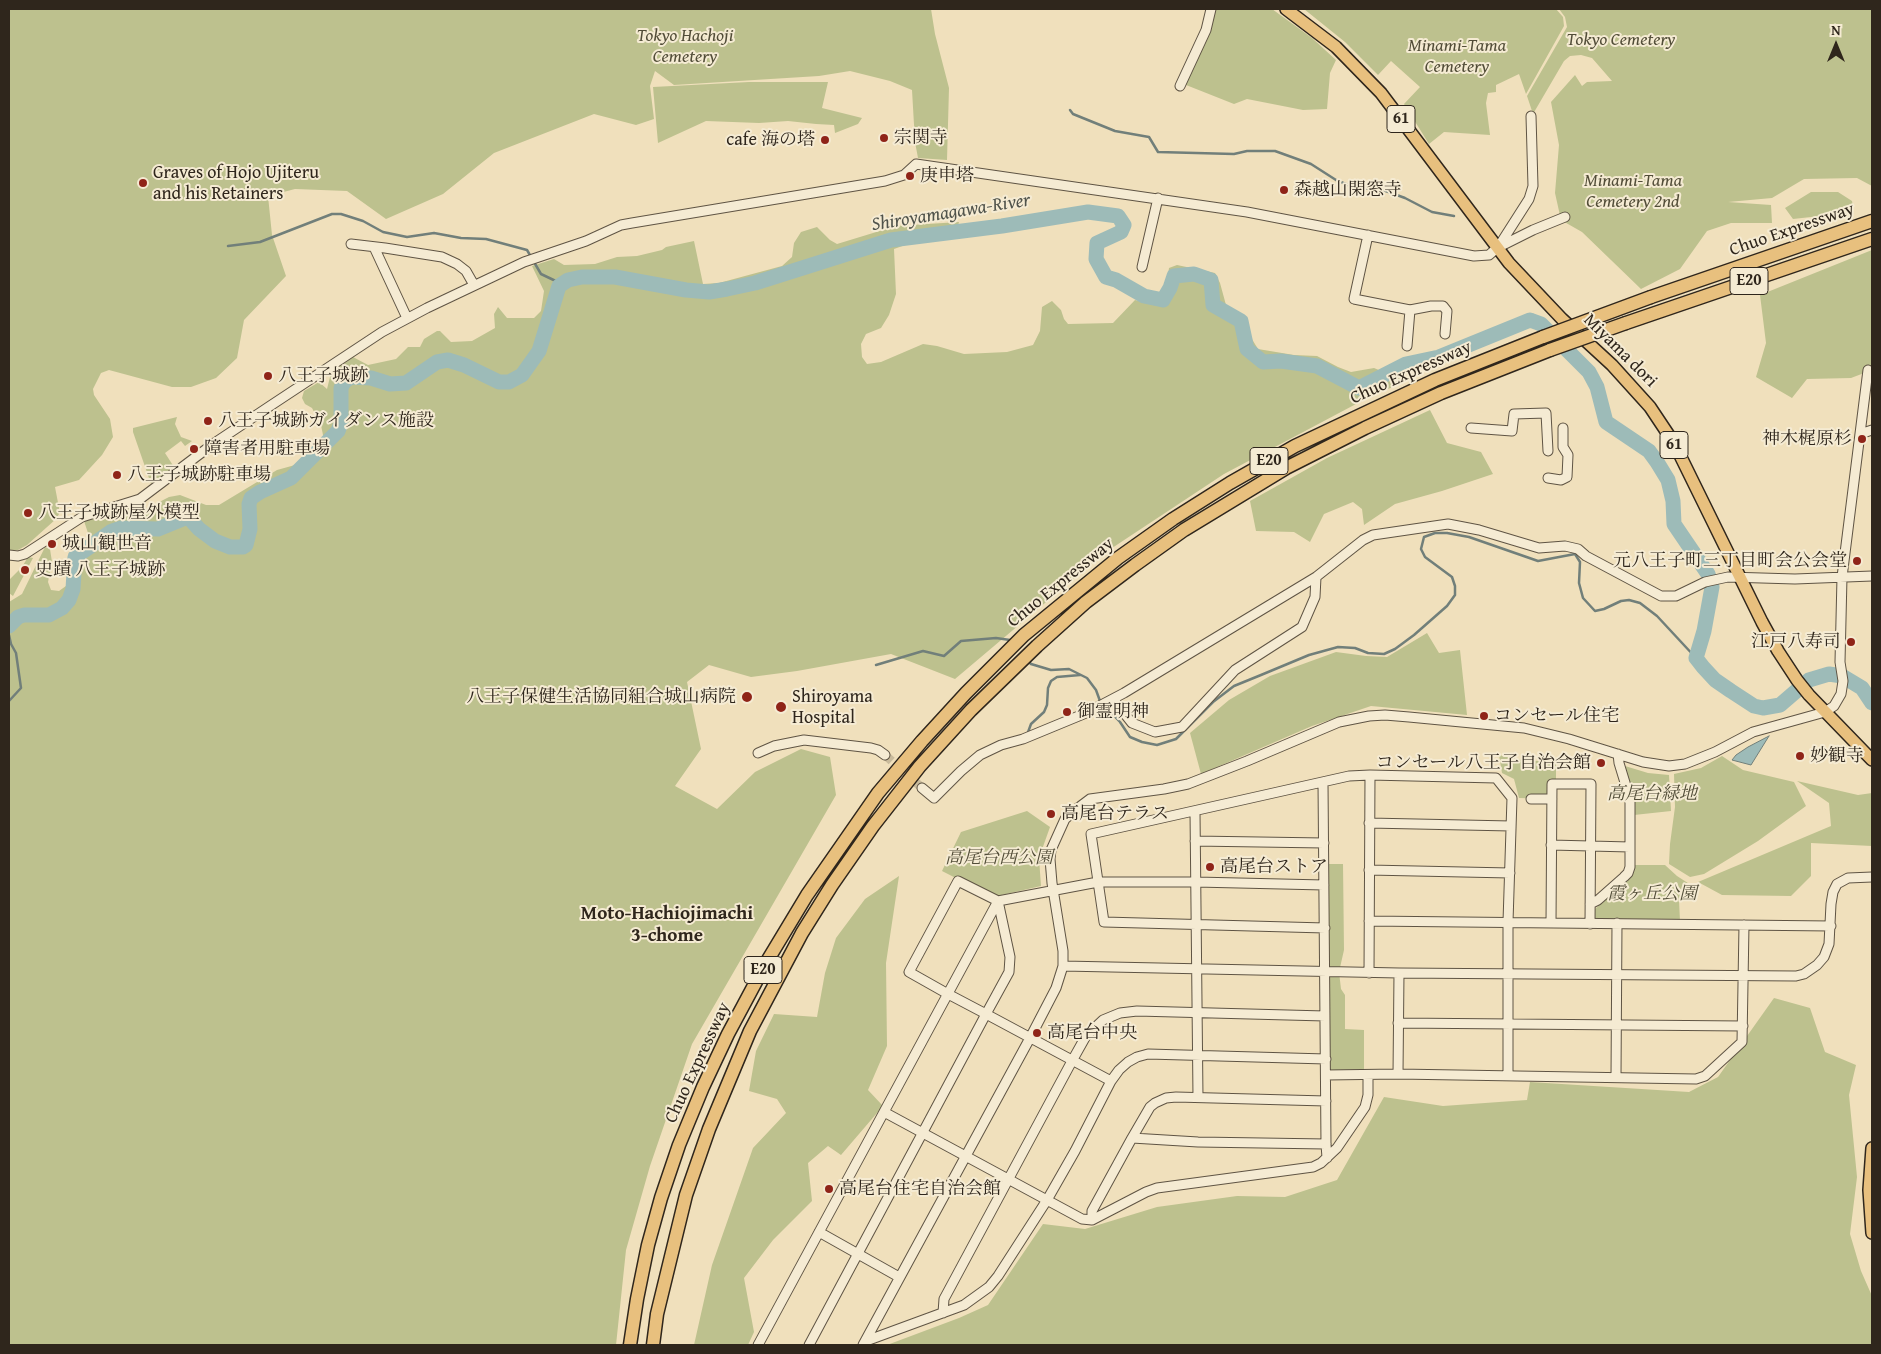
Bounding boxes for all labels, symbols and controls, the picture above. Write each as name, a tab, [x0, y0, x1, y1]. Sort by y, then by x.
north arrow	[1811, 20, 1861, 70]
text: N	[1831, 20, 1841, 40]
park label: Tokyo Hachoji Cemetery	[637, 25, 733, 68]
park label: Tokyo Cemetery	[1567, 29, 1675, 51]
park label: Minami-Tama Cemetery	[1408, 35, 1506, 78]
road number: 61	[1387, 106, 1415, 132]
place label: 宗関寺	[894, 127, 948, 149]
place label: cafe 海の塔	[726, 129, 815, 151]
marker: 宗関寺	[878, 132, 890, 144]
marker: cafe 海の塔	[819, 134, 831, 146]
place label: Graves of Hojo Ujiteru and his Retainers	[153, 162, 319, 204]
place label: 庚申塔	[920, 165, 974, 187]
marker: 庚申塔	[904, 170, 916, 182]
park label: Minami-Tama Cemetery 2nd	[1584, 170, 1682, 212]
marker: Graves of Hojo Ujiteru and his Retainers	[137, 177, 149, 189]
place label: 森越山閑窓寺	[1294, 179, 1402, 201]
marker: 森越山閑窓寺	[1278, 184, 1290, 196]
water label: Shiroyamagawa-River	[870, 189, 1032, 237]
street label: Chuo Expressway	[1727, 199, 1857, 261]
road number: E20	[1730, 268, 1768, 294]
street label: Miyama dori	[1579, 310, 1661, 392]
street label: Chuo Expressway	[1347, 337, 1475, 409]
place label: 八王子城跡	[278, 365, 368, 387]
marker: 八王子城跡	[262, 370, 274, 382]
place label: 八王子城跡ガイダンス施設	[218, 410, 434, 432]
marker: 八王子城跡ガイダンス施設	[202, 415, 214, 427]
place label: 神木梶原杉	[1762, 428, 1852, 450]
road number: 61	[1660, 432, 1688, 458]
marker: 神木梶原杉	[1856, 433, 1868, 445]
place label: 障害者用駐車場	[204, 438, 330, 460]
marker: 障害者用駐車場	[188, 443, 200, 455]
road number: E20	[1250, 448, 1288, 474]
place label: 八王子城跡駐車場	[127, 464, 271, 486]
marker: 八王子城跡駐車場	[111, 469, 123, 481]
place label: 八王子城跡屋外模型	[38, 502, 200, 524]
marker: 八王子城跡屋外模型	[22, 507, 34, 519]
place label: 城山観世音	[62, 533, 152, 555]
street label: Chuo Expressway	[1003, 534, 1119, 632]
marker: 城山観世音	[46, 538, 58, 550]
place label: 元八王子町三丁目町会公会堂	[1613, 550, 1847, 572]
marker: 元八王子町三丁目町会公会堂	[1851, 555, 1863, 567]
place label: 史蹟 八王子城跡	[35, 559, 165, 581]
marker: 史蹟 八王子城跡	[19, 564, 31, 576]
place label: 江戸八寿司	[1751, 631, 1841, 653]
marker: 江戸八寿司	[1845, 636, 1857, 648]
place label: 八王子保健生活協同組合城山病院	[466, 686, 736, 708]
place label: Shiroyama Hospital	[792, 686, 873, 729]
marker: 八王子保健生活協同組合城山病院	[740, 690, 754, 704]
marker: Shiroyama Hospital	[774, 700, 788, 714]
place label: 御霊明神	[1077, 701, 1149, 723]
place label: コンセール住宅	[1494, 705, 1619, 727]
marker: 御霊明神	[1061, 706, 1073, 718]
marker: コンセール住宅	[1478, 710, 1490, 722]
place label: 妙観寺	[1810, 745, 1864, 767]
marker: 妙観寺	[1794, 750, 1806, 762]
place label: コンセール八王子自治会館	[1376, 752, 1591, 774]
marker: コンセール八王子自治会館	[1595, 757, 1607, 769]
park label: 高尾台緑地	[1607, 783, 1697, 805]
place label: 高尾台テラス	[1061, 803, 1169, 825]
marker: 高尾台テラス	[1045, 808, 1057, 820]
park label: 高尾台西公園	[945, 847, 1053, 869]
place label: 高尾台ストア	[1220, 856, 1328, 878]
marker: 高尾台ストア	[1204, 861, 1216, 873]
park label: 霞ヶ丘公園	[1607, 883, 1697, 905]
district label: Moto-Hachiojimachi 3-chome	[581, 903, 753, 947]
road number: E20	[744, 956, 782, 984]
street label: Chuo Expressway	[661, 999, 735, 1127]
place label: 高尾台中央	[1047, 1022, 1137, 1044]
marker: 高尾台中央	[1031, 1027, 1043, 1039]
place label: 高尾台住宅自治会館	[839, 1178, 1001, 1200]
marker: 高尾台住宅自治会館	[823, 1183, 835, 1195]

